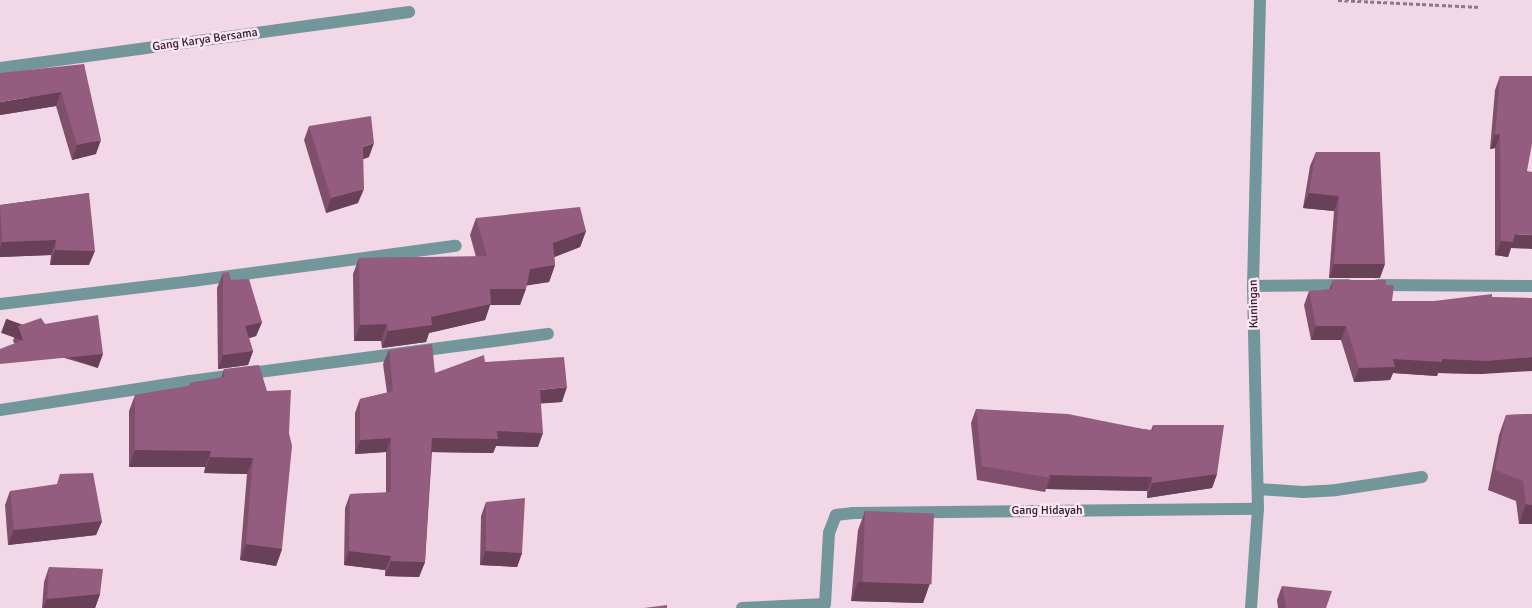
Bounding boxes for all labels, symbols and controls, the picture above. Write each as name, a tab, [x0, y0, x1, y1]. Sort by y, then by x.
street label: Gang Karya Bersama	[151, 25, 259, 55]
street label: Kuningan	[1246, 279, 1262, 329]
street label: Gang Hidayah	[1011, 504, 1083, 518]

